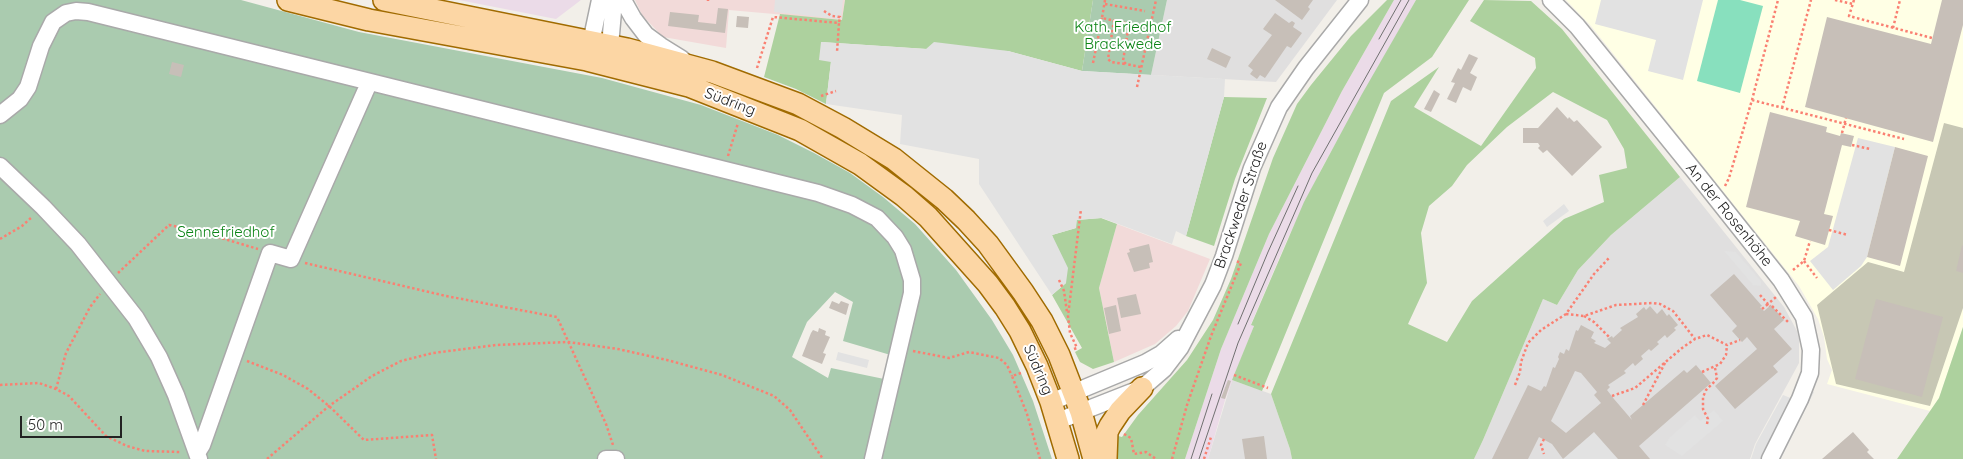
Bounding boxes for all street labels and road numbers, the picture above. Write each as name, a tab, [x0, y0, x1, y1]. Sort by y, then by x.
street label: Südring	[702, 84, 758, 120]
street label: Brackweder Straße	[1211, 139, 1271, 271]
street label: An der Rosenhöhe	[1682, 160, 1776, 270]
street label: Südring	[1019, 342, 1057, 398]

